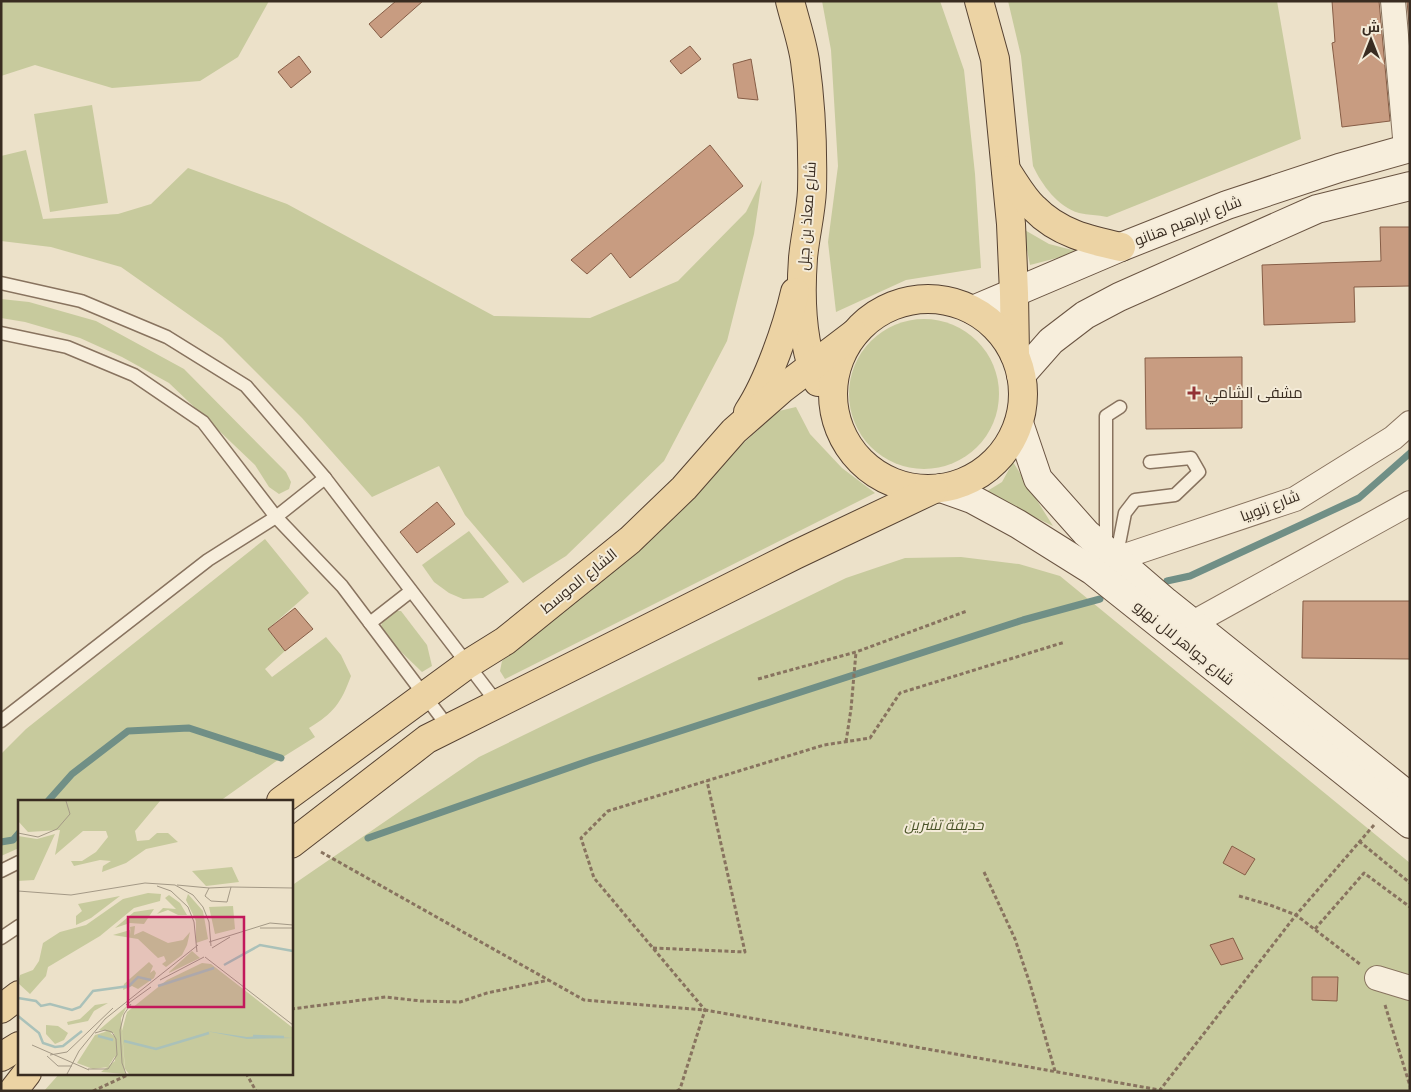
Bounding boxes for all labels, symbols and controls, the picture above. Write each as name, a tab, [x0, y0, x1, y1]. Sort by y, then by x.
north arrow	[1346, 15, 1396, 65]
text: ش	[1362, 17, 1380, 36]
street label: شارع معاذ بن جبل	[792, 161, 822, 271]
street label: شارع ابراهيم هنانو	[1131, 190, 1245, 252]
place label: مشفى الشامي	[1205, 382, 1303, 405]
marker: مشفى الشامي	[1187, 386, 1201, 400]
street label: شارع زنوبيا	[1237, 485, 1303, 527]
street label: الشارع الموسط	[536, 543, 622, 619]
street label: شارع جواهر لال نهرو	[1129, 595, 1239, 691]
inset map	[18, 800, 292, 1074]
park label: حديقة تشرين	[904, 814, 984, 834]

